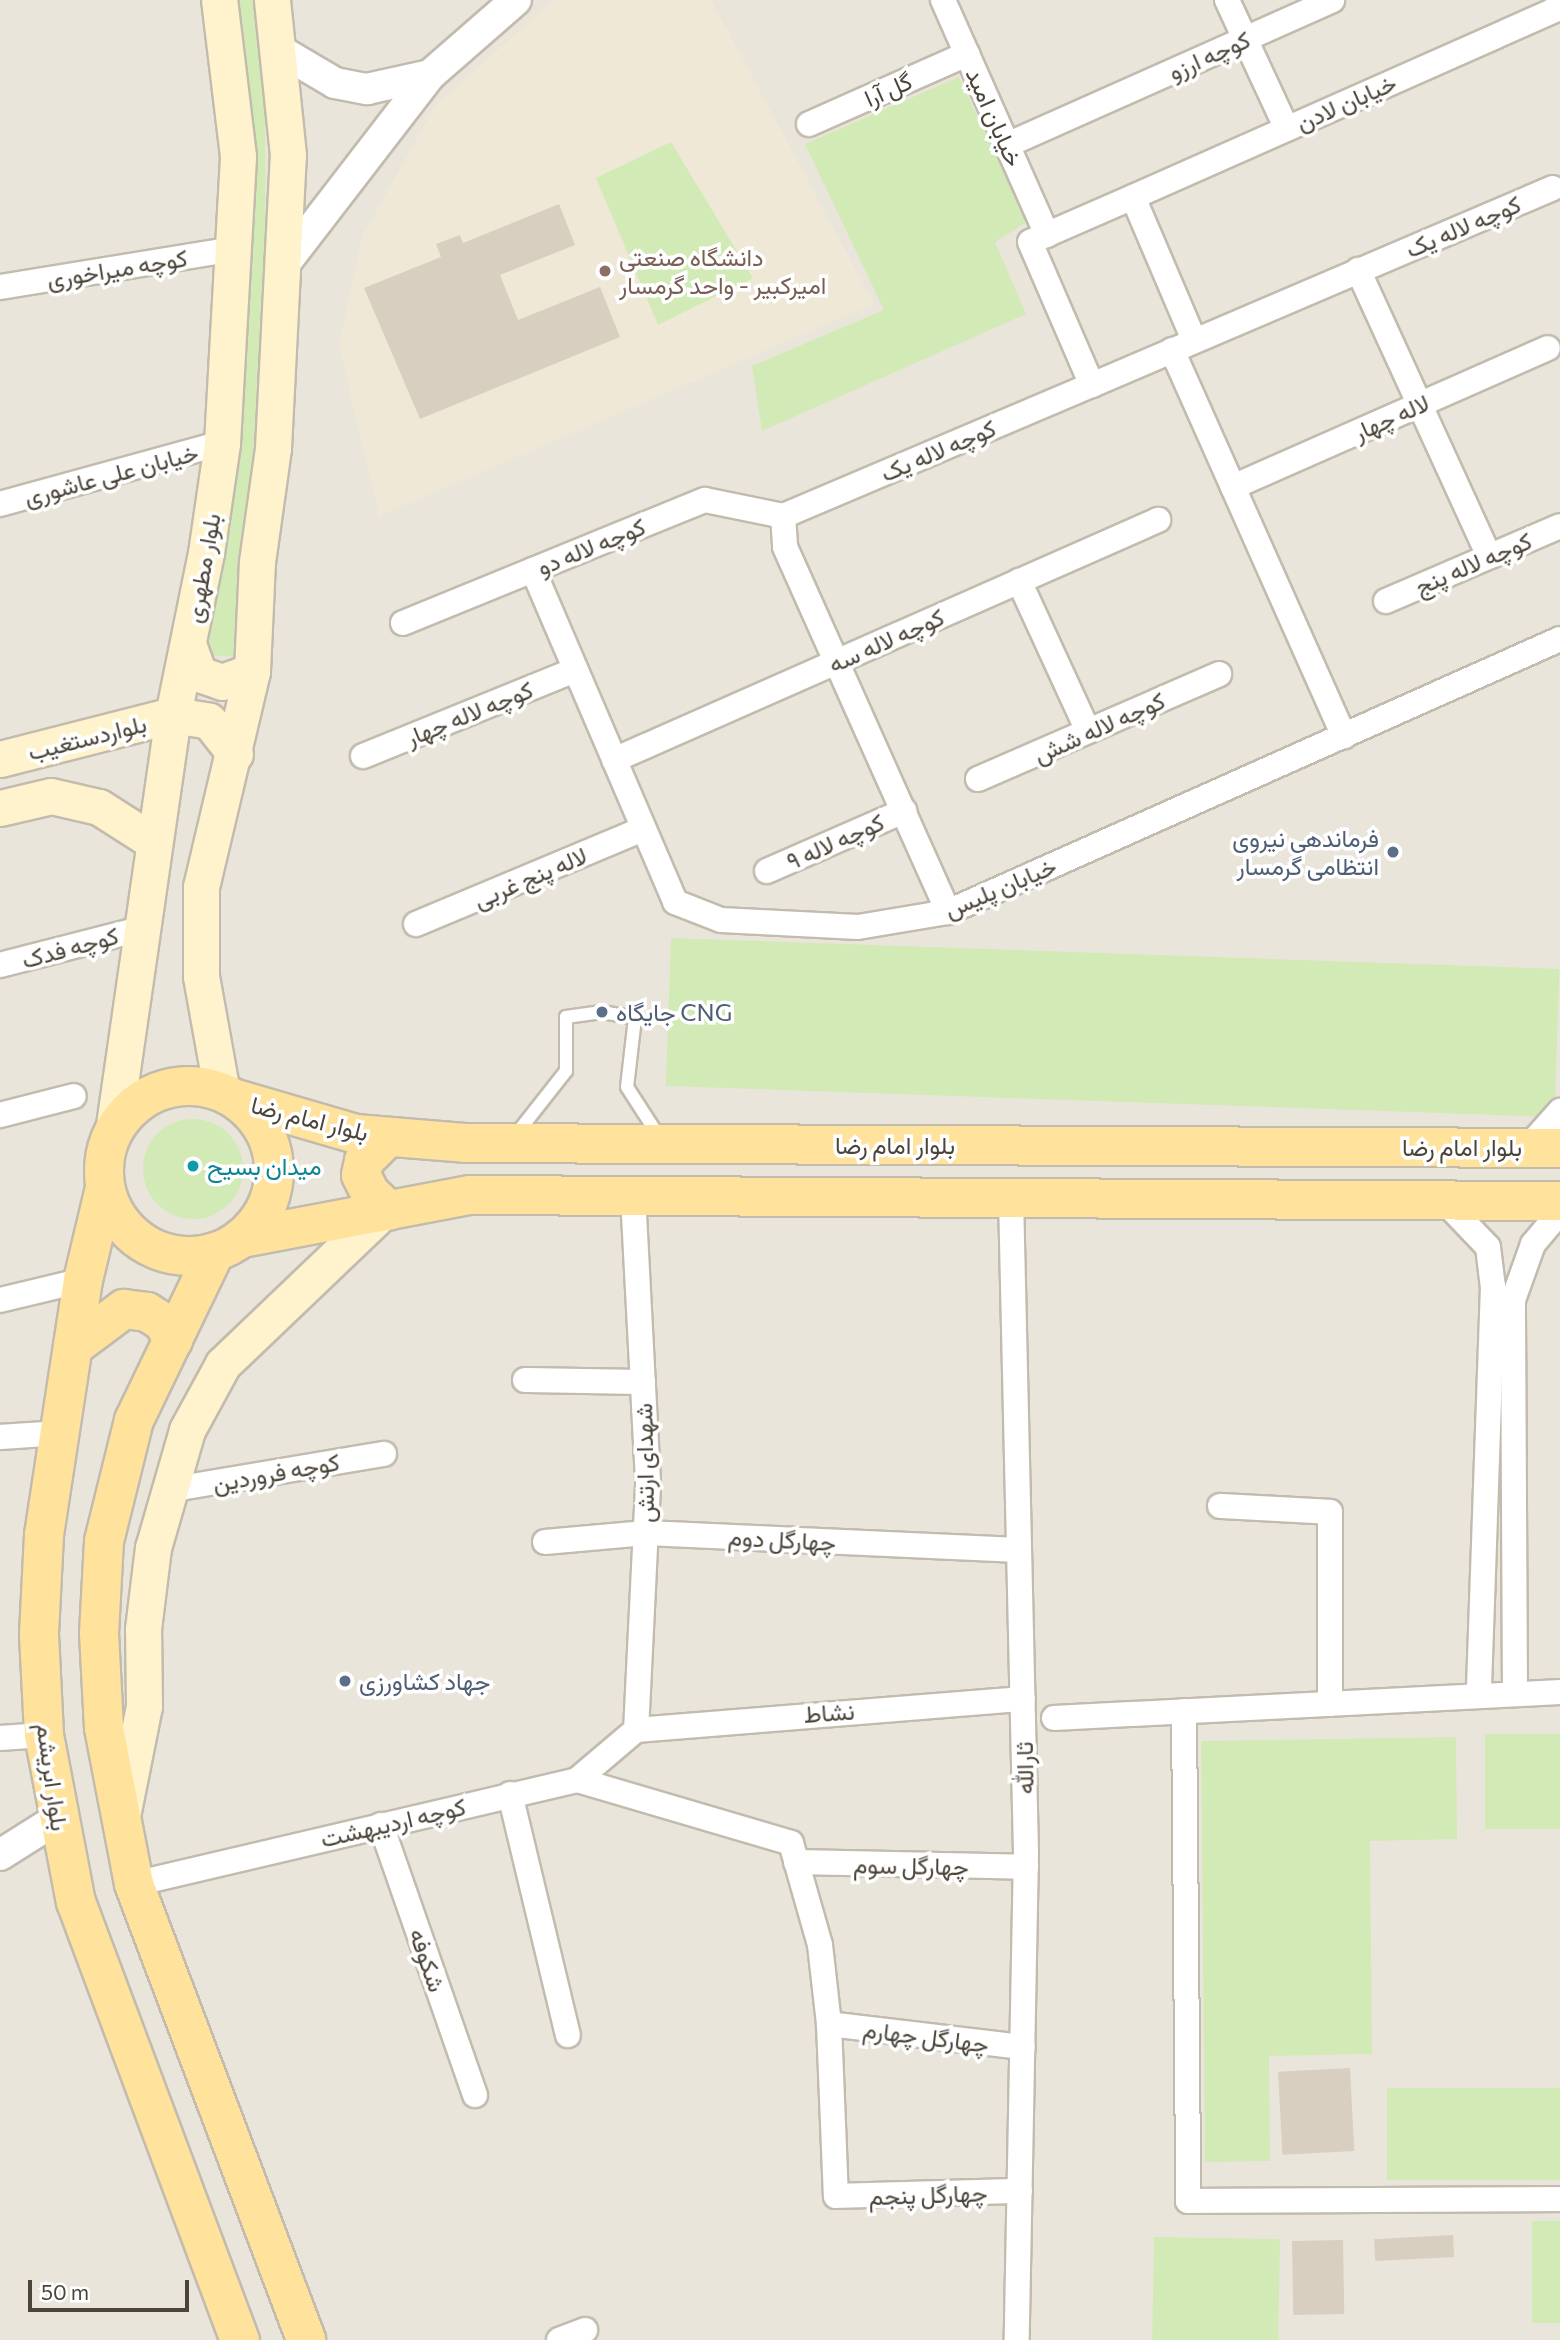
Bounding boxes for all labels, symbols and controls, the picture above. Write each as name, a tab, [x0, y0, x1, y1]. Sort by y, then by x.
street label: کوچه ارزو	[1164, 24, 1254, 86]
street label: خیابان امید	[960, 63, 1030, 171]
street label: گل آرا	[860, 66, 916, 112]
street label: خیابان لادن	[1291, 67, 1401, 137]
street label: کوچه لاله یک	[1401, 189, 1525, 263]
street label: کوچه میراخوری	[45, 243, 189, 293]
place label: دانشگاه صنعتی امیرکبیر - واحد گرمسار	[619, 243, 826, 299]
marker: دانشگاه صنعتی امیرکبیر - واحد گرمسار	[597, 263, 613, 279]
street label: لاله چهار	[1349, 388, 1433, 446]
street label: کوچه لاله یک	[876, 413, 1000, 487]
street label: خیابان علی عاشوری	[21, 437, 201, 511]
street label: بلوار مطهری	[178, 511, 226, 625]
street label: کوچه لاله دو	[533, 511, 649, 581]
street label: کوچه لاله پنج	[1410, 525, 1536, 601]
street label: کوچه لاله سه	[824, 602, 948, 678]
street label: کوچه لاله چهار	[401, 674, 537, 752]
street label: کوچه لاله شش	[1029, 685, 1169, 769]
street label: بلواردستغیب	[25, 708, 149, 766]
street label: کوچه لاله ۹	[782, 807, 888, 875]
place label: فرماندهی نیروی انتظامی گرمسار	[1232, 824, 1379, 880]
street label: لاله پنج غربی	[469, 840, 591, 914]
marker: فرماندهی نیروی انتظامی گرمسار	[1385, 844, 1401, 860]
street label: خیابان پلیس	[940, 851, 1060, 923]
street label: کوچه فدک	[18, 920, 122, 974]
place label: جایگاه CNG	[616, 998, 732, 1026]
marker: جایگاه CNG	[594, 1004, 610, 1020]
street label: بلوار امام رضا	[248, 1090, 372, 1146]
street label: بلوار امام رضا	[835, 1131, 955, 1159]
street label: بلوار امام رضا	[1402, 1133, 1522, 1161]
place label: میدان بسیح	[207, 1152, 322, 1180]
marker: میدان بسیح	[185, 1158, 201, 1174]
street label: شهدای ارتش	[629, 1403, 659, 1523]
street label: کوچه فروردین	[210, 1447, 342, 1497]
street label: چهارگل دوم	[727, 1522, 837, 1556]
place label: جهاد کشاورزی	[359, 1667, 490, 1695]
marker: جهاد کشاورزی	[337, 1673, 353, 1689]
street label: نشاط	[802, 1696, 856, 1728]
street label: بلوار ابریشم	[31, 1721, 75, 1833]
street label: ثارالله	[1009, 1741, 1039, 1795]
street label: کوچه اردیبهشت	[318, 1791, 468, 1853]
street label: چهارگل سوم	[853, 1850, 969, 1880]
street label: شکوفه	[404, 1924, 452, 1996]
street label: چهارگل چهارم	[861, 2014, 991, 2058]
street label: چهارگل پنجم	[868, 2178, 988, 2210]
scale bar	[32, 2266, 192, 2310]
text: 50 m	[41, 2279, 89, 2304]

